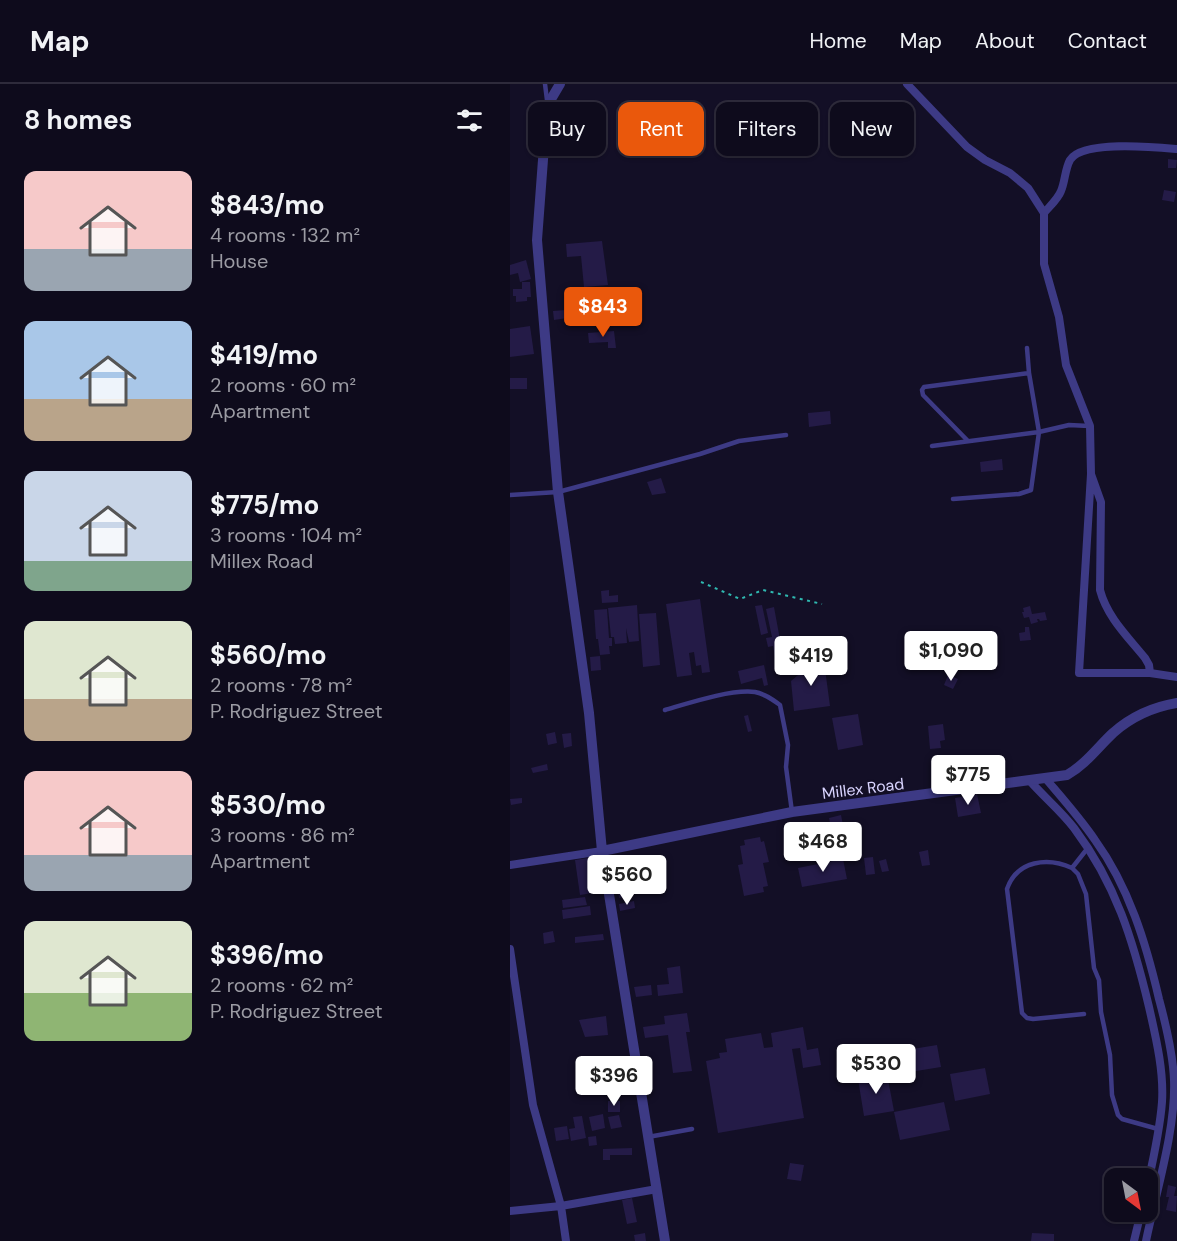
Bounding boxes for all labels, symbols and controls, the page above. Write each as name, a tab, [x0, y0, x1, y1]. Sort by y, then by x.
text: Map	[30, 23, 90, 60]
text: Home	[809, 27, 867, 55]
text: Map	[900, 27, 942, 55]
text: About	[975, 27, 1035, 55]
text: Contact	[1068, 27, 1147, 55]
chip: Buy	[528, 102, 606, 156]
chip: Rent	[618, 102, 704, 156]
chip: Filters	[716, 102, 818, 156]
chip: New	[830, 102, 914, 156]
text: 8 homes	[24, 103, 132, 137]
icon: filters	[453, 104, 486, 137]
text: $843/mo	[210, 188, 325, 222]
icon: home	[72, 195, 144, 267]
text: 4 rooms · 132 m²	[210, 222, 360, 248]
text: House	[210, 248, 268, 274]
pin: $843	[567, 287, 639, 338]
text: $843	[578, 293, 628, 319]
text: $419/mo	[210, 338, 318, 372]
icon: home	[72, 345, 144, 417]
text: 2 rooms · 60 m²	[210, 372, 356, 398]
text: Apartment	[210, 398, 310, 424]
text: $775/mo	[210, 488, 319, 522]
icon: home	[72, 495, 144, 567]
text: 3 rooms · 104 m²	[210, 522, 362, 548]
text: Millex Road	[210, 548, 313, 574]
pin: $1,090	[902, 631, 1000, 682]
pin: $419	[775, 636, 847, 687]
text: $1,090	[918, 637, 984, 663]
text: $560/mo	[210, 638, 327, 672]
text: $419	[788, 642, 834, 668]
icon: home	[72, 645, 144, 717]
text: 2 rooms · 78 m²	[210, 672, 352, 698]
text: P. Rodriguez Street	[210, 698, 383, 724]
pin: $775	[932, 755, 1004, 806]
text: $775	[945, 761, 991, 787]
street label: Millex Road	[821, 773, 905, 804]
text: $530/mo	[210, 788, 326, 822]
icon: home	[72, 795, 144, 867]
text: 3 rooms · 86 m²	[210, 822, 355, 848]
pin: $468	[787, 822, 859, 873]
text: $468	[798, 828, 848, 854]
text: Apartment	[210, 848, 310, 874]
pin: $560	[591, 855, 663, 906]
text: $560	[601, 861, 653, 887]
text: $396/mo	[210, 938, 324, 972]
icon: home	[72, 945, 144, 1017]
text: 2 rooms · 62 m²	[210, 972, 353, 998]
text: P. Rodriguez Street	[210, 998, 383, 1024]
pin: $530	[840, 1044, 912, 1095]
text: $530	[851, 1050, 901, 1076]
pin: $396	[578, 1056, 650, 1107]
text: $396	[589, 1062, 639, 1088]
north arrow	[1104, 1168, 1158, 1222]
map controls	[1104, 1168, 1158, 1222]

